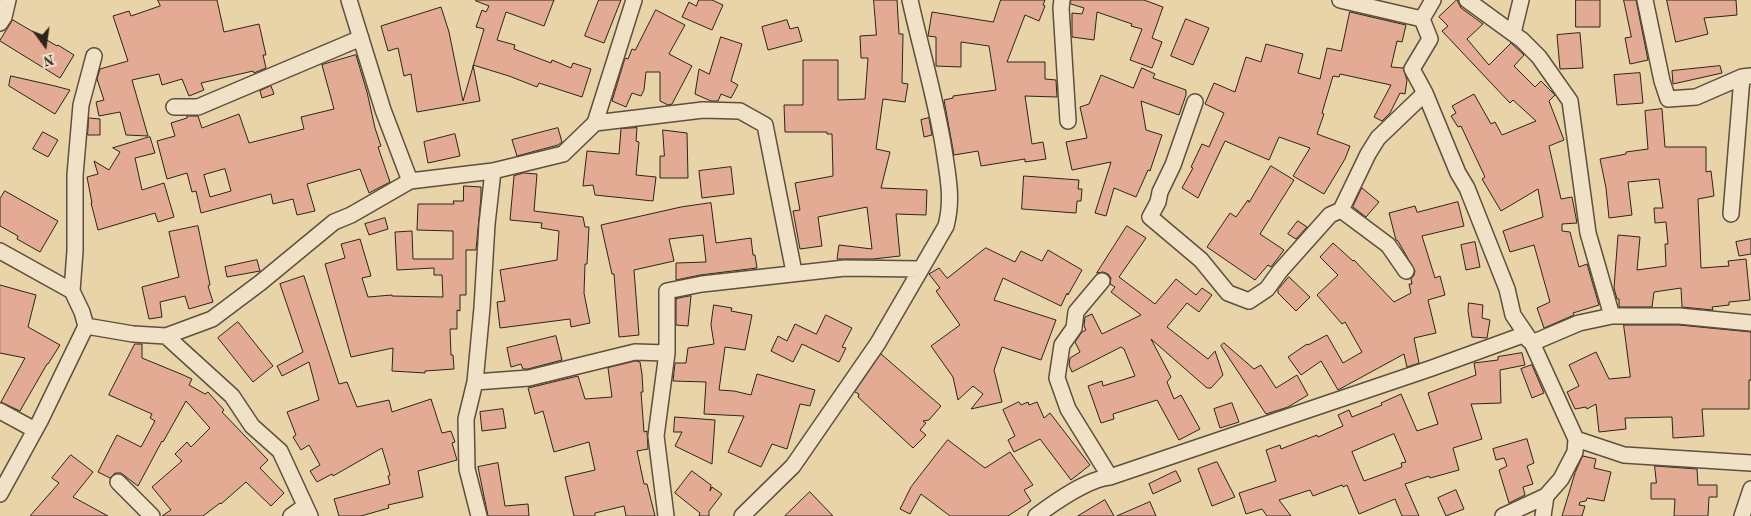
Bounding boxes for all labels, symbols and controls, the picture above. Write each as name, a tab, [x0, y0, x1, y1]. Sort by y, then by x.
north arrow	[20, 20, 70, 70]
text: N	[42, 51, 56, 68]

